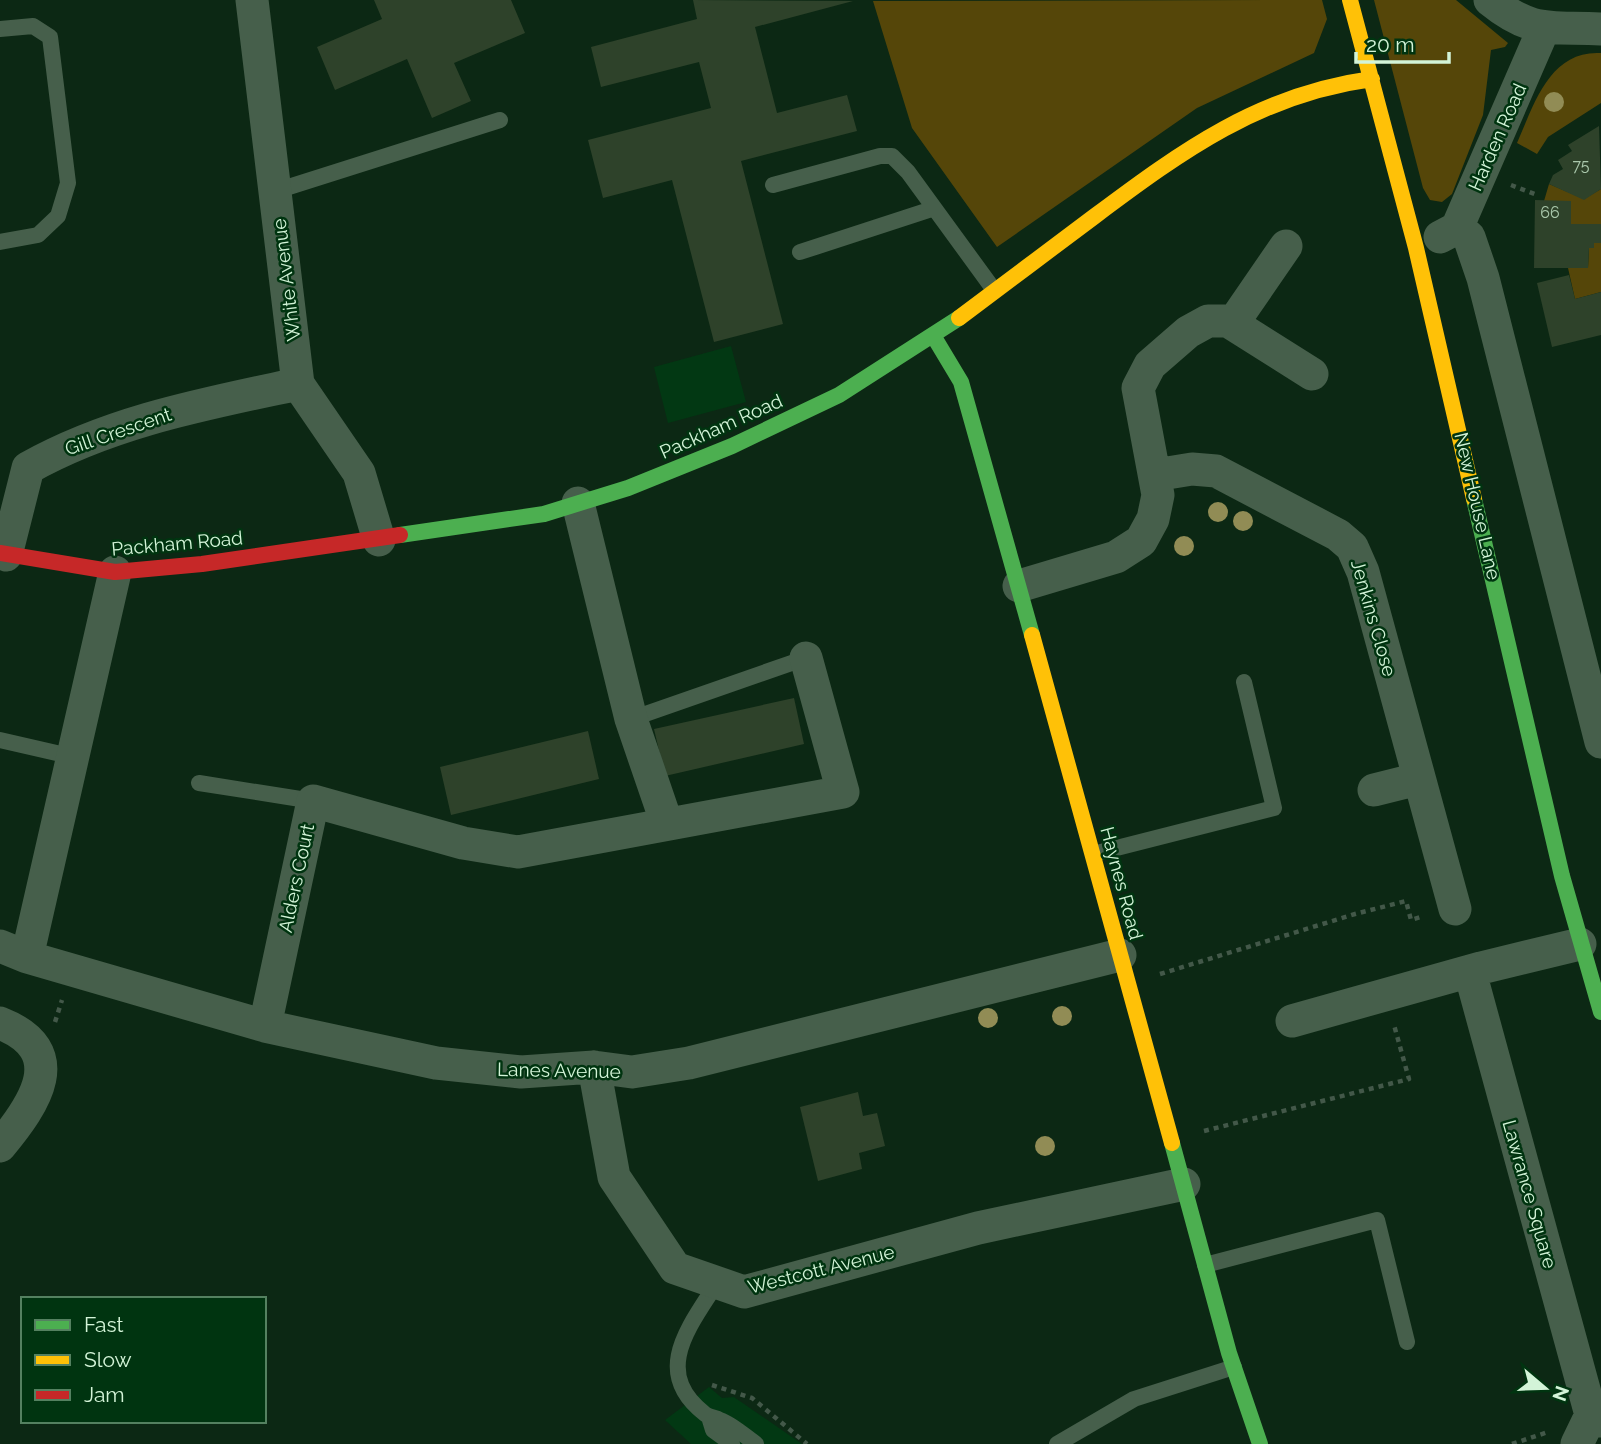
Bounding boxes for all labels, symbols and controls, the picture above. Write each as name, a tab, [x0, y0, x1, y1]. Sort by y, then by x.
scale bar	[1356, 21, 1449, 65]
text: 20 m	[1366, 32, 1414, 57]
street label: Harden Road	[1464, 80, 1530, 194]
house number: 75	[1572, 156, 1590, 175]
house number: 66	[1540, 203, 1560, 222]
street label: White Avenue	[268, 217, 304, 343]
street label: Packham Road	[656, 389, 786, 463]
street label: Gill Crescent	[62, 402, 175, 459]
street label: New House Lane	[1450, 430, 1506, 582]
street label: Packham Road	[110, 526, 244, 560]
street label: Jenkins Close	[1347, 557, 1401, 679]
street label: Alders Court	[274, 821, 318, 934]
street label: Haynes Road	[1096, 824, 1148, 942]
street label: Lanes Avenue	[497, 1058, 621, 1082]
street label: Lawrance Square	[1498, 1117, 1562, 1271]
street label: Westcott Avenue	[745, 1240, 897, 1298]
legend	[21, 1297, 266, 1423]
text: Fast	[84, 1312, 124, 1337]
text: Slow	[84, 1347, 132, 1372]
north arrow	[1510, 1353, 1580, 1423]
text: Jam	[84, 1382, 125, 1407]
text: N	[1548, 1383, 1574, 1404]

